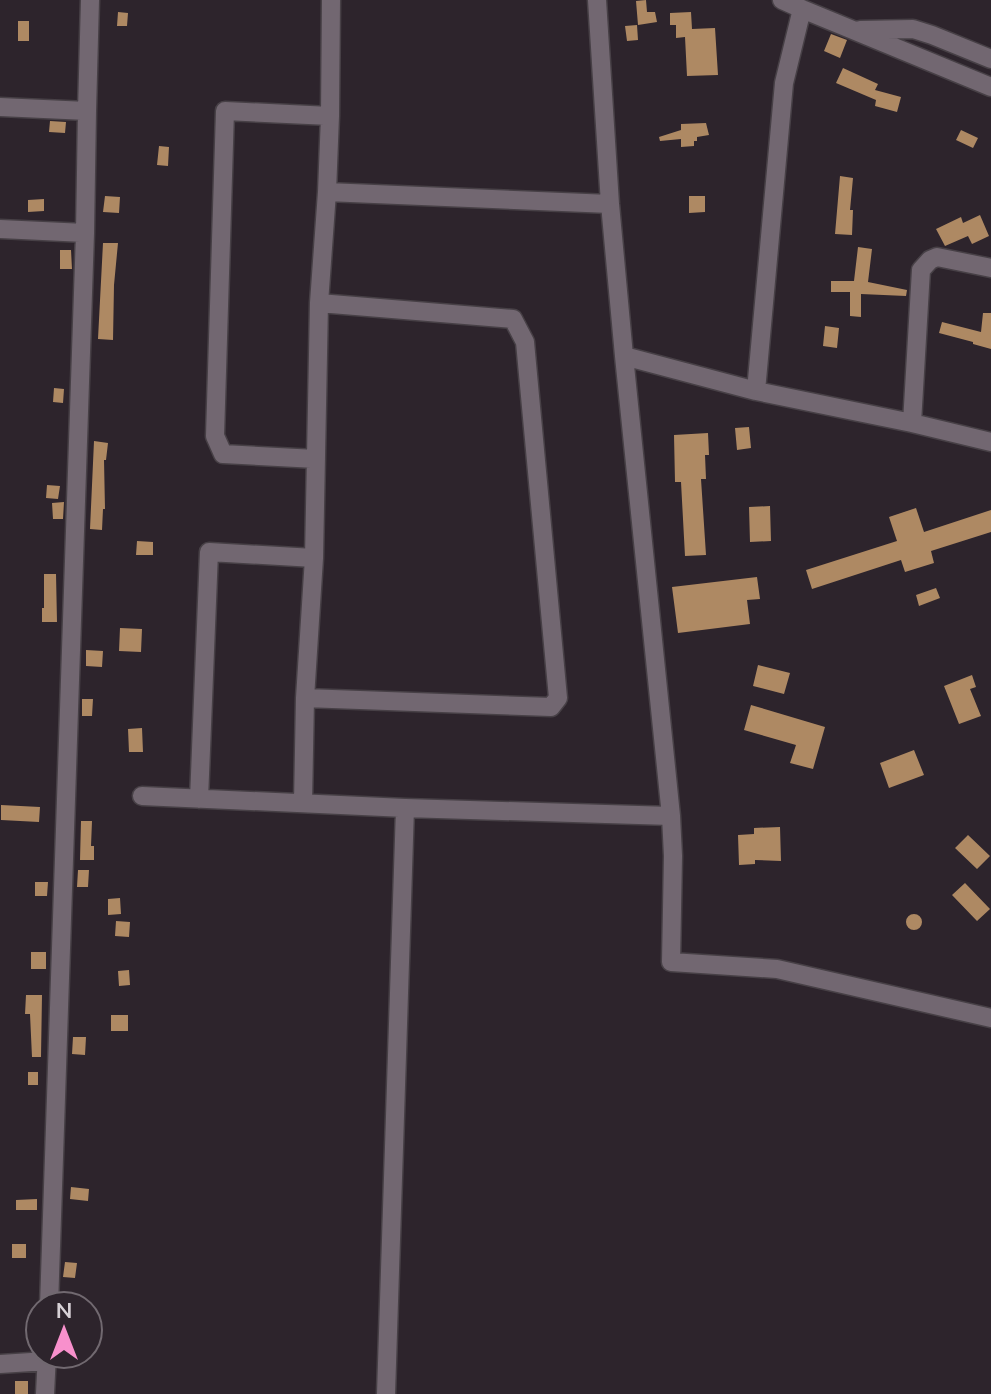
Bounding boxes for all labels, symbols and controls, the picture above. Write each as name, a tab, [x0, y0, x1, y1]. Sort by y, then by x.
north arrow	[24, 1290, 104, 1370]
text: N	[56, 1296, 72, 1324]

